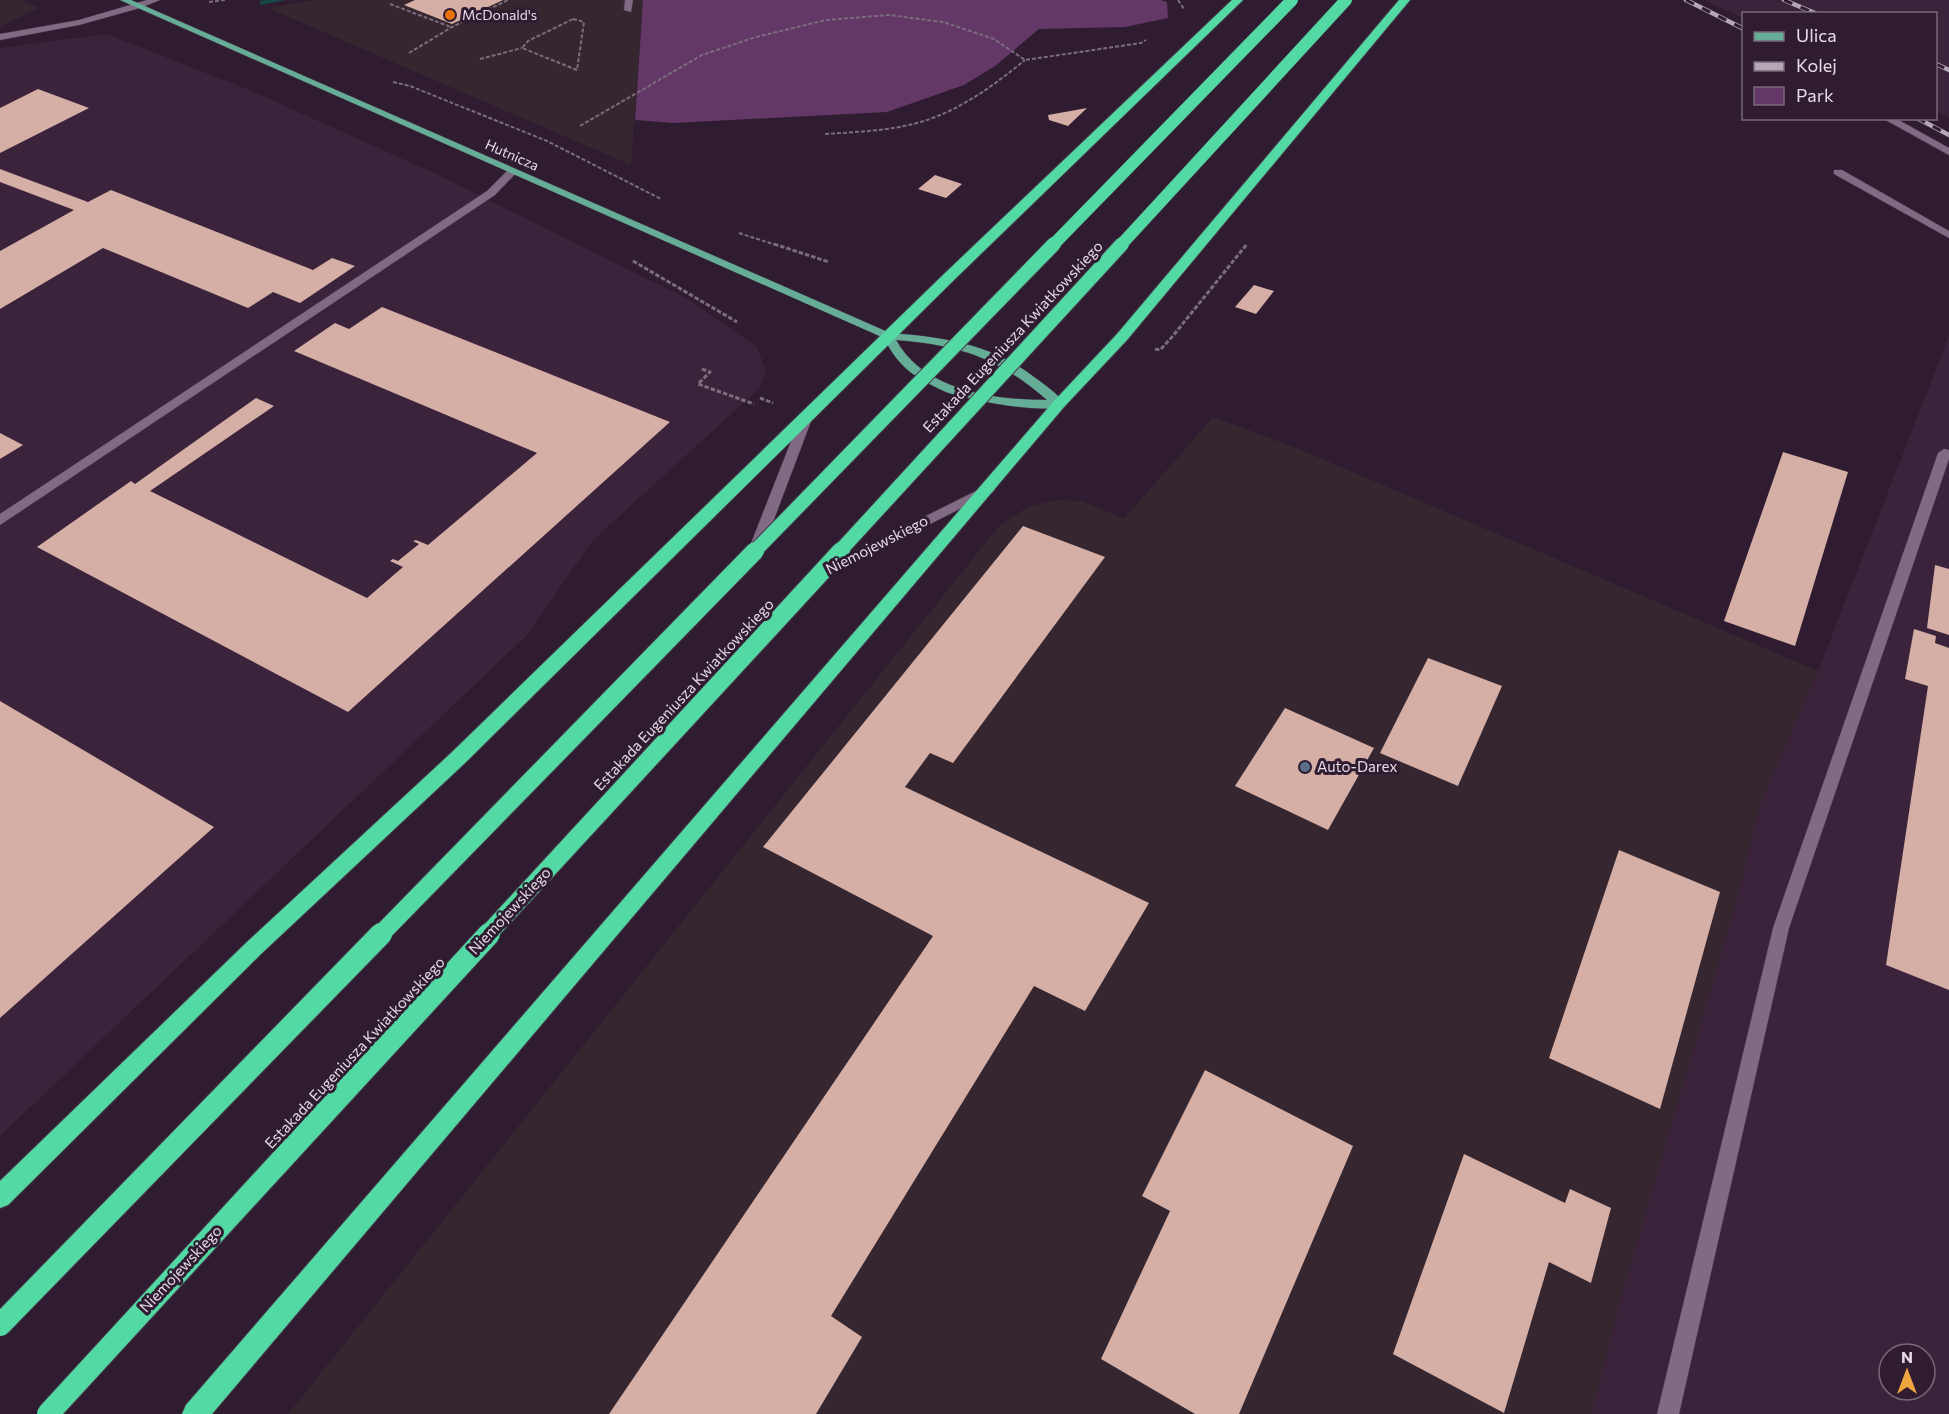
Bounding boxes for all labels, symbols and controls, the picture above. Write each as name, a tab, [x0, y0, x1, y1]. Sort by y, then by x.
place label: McDonald's	[462, 6, 537, 23]
marker: McDonald's	[443, 8, 457, 22]
legend	[1742, 12, 1937, 120]
text: Ulica	[1796, 24, 1837, 46]
text: Kolej	[1796, 54, 1837, 76]
text: Park	[1796, 84, 1834, 106]
street label: Hutnicza	[483, 135, 542, 174]
street label: Estakada Eugeniusza Kwiatkowskiego	[919, 237, 1106, 436]
street label: Niemojewskiego	[822, 511, 931, 578]
street label: Estakada Eugeniusza Kwiatkowskiego	[590, 595, 777, 794]
place label: Auto-Darex	[1317, 757, 1397, 775]
marker: Auto-Darex	[1298, 760, 1312, 774]
street label: Niemojewskiego	[464, 863, 554, 958]
street label: Estakada Eugeniusza Kwiatkowskiego	[261, 953, 448, 1152]
street label: Niemojewskiego	[135, 1221, 225, 1316]
north arrow	[1877, 1342, 1937, 1402]
text: N	[1901, 1347, 1913, 1366]

